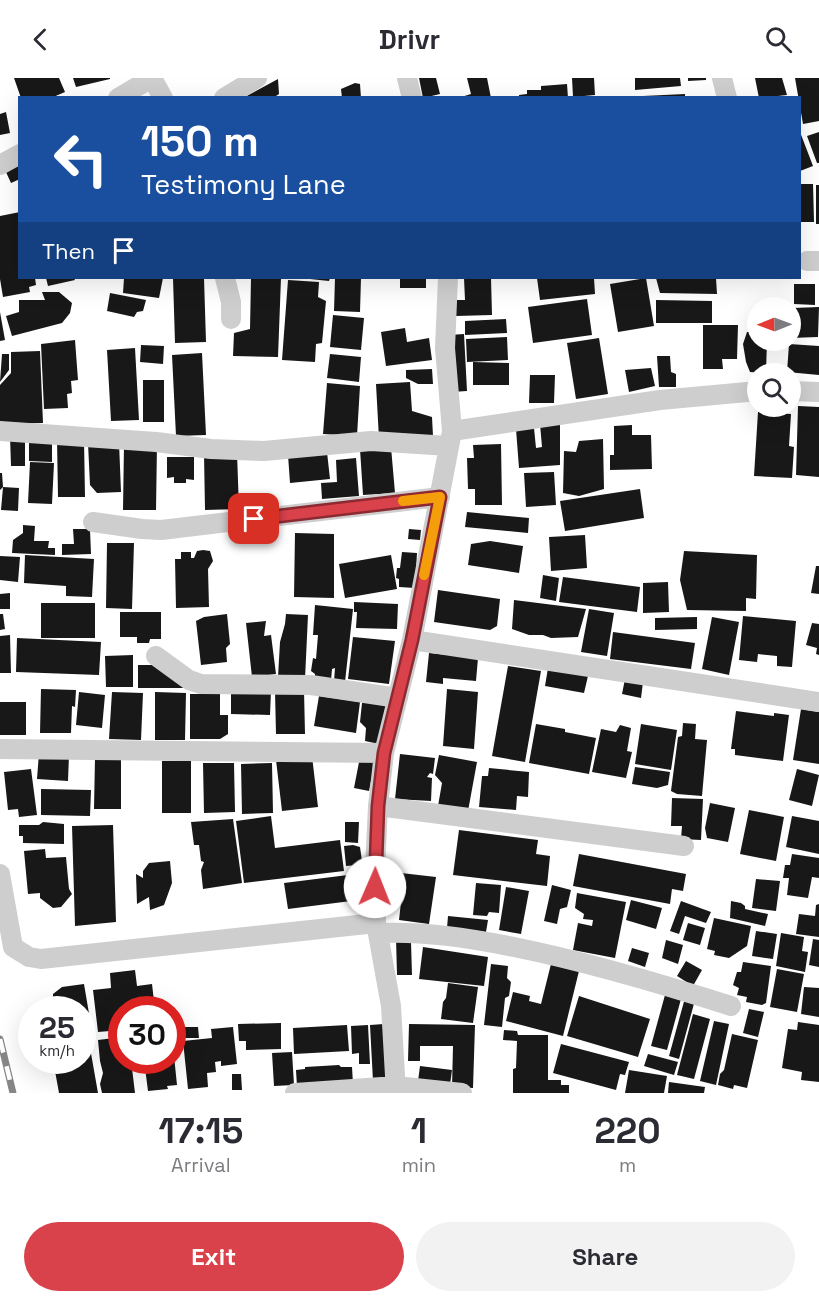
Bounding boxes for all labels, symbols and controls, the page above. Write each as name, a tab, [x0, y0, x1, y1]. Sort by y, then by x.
text: Drivr	[379, 22, 440, 57]
icon: back	[24, 23, 57, 56]
icon: search	[762, 23, 795, 56]
text: 150 m	[141, 115, 259, 168]
icon: left	[42, 120, 120, 198]
text: Testimony Lane	[141, 167, 346, 202]
icon: arrive	[107, 234, 140, 267]
text: Then	[42, 237, 95, 265]
north arrow	[747, 297, 801, 351]
map controls	[747, 297, 801, 417]
button: search	[747, 363, 801, 417]
pin	[228, 493, 279, 544]
icon: arrive	[237, 502, 270, 535]
position arrow	[343, 855, 407, 919]
speed limit sign: 30	[108, 996, 186, 1074]
text: 25	[39, 1008, 75, 1047]
text: km/h	[39, 1041, 75, 1060]
text: 17:15	[158, 1108, 243, 1154]
text: 1	[411, 1108, 427, 1154]
text: 220	[594, 1108, 661, 1154]
text: Arrival	[171, 1152, 231, 1178]
text: min	[402, 1152, 436, 1178]
text: m	[619, 1152, 636, 1178]
button: Exit	[24, 1222, 404, 1291]
button: Share	[416, 1222, 795, 1291]

